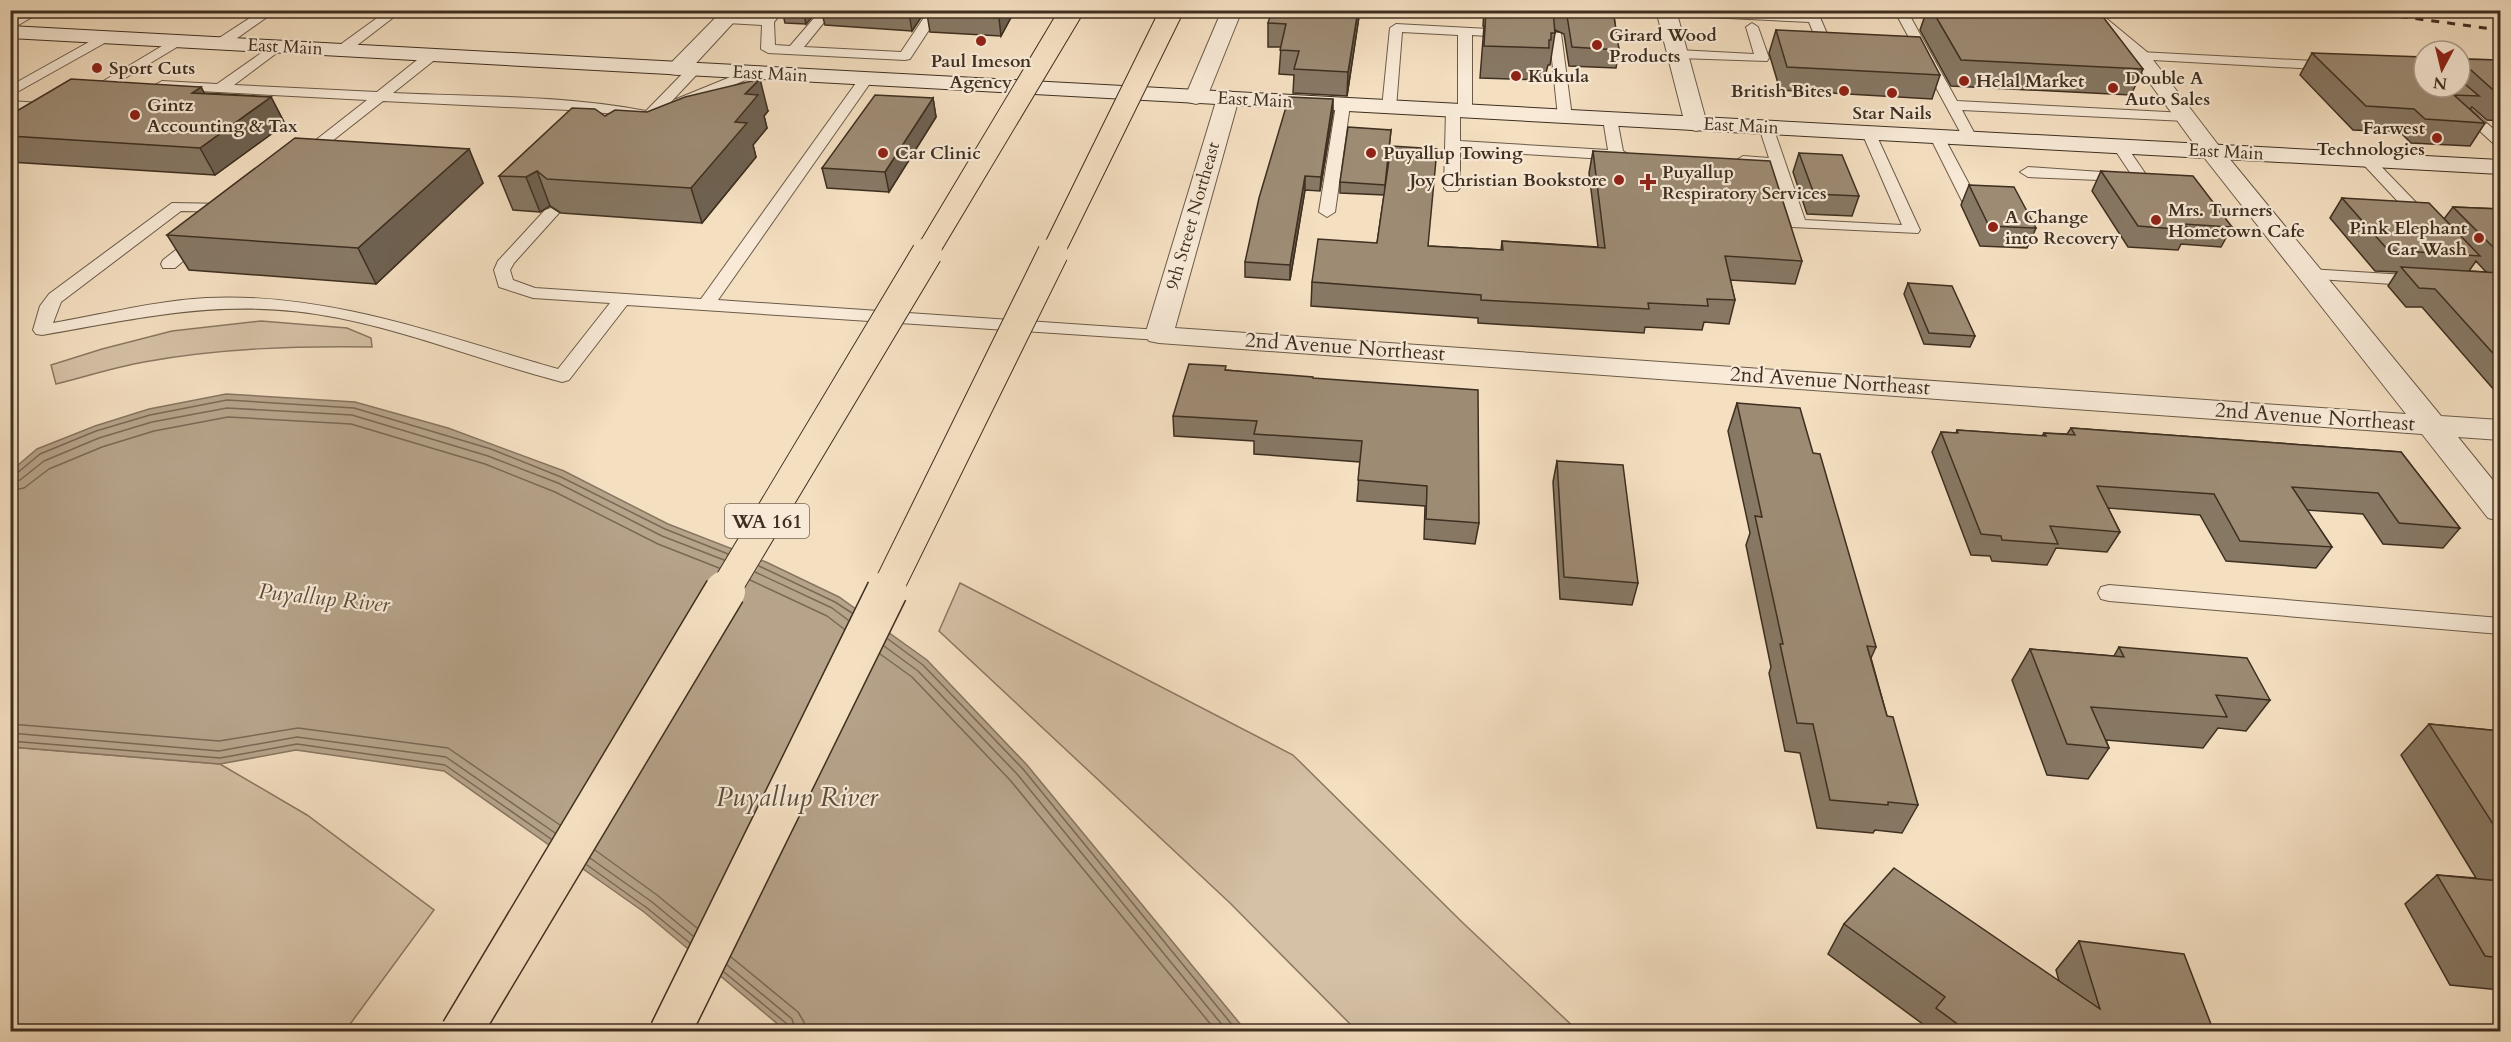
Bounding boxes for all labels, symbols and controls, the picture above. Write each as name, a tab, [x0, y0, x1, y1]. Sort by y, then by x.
place label: Girard Wood Products	[1609, 23, 1717, 69]
street label: East Main	[247, 33, 324, 61]
marker: Paul Imeson Agency	[974, 34, 988, 48]
marker: Girard Wood Products	[1590, 38, 1604, 52]
north arrow	[2412, 39, 2472, 99]
place label: Paul Imeson Agency	[931, 49, 1032, 95]
place label: Sport Cuts	[109, 56, 195, 81]
street label: East Main	[732, 60, 809, 88]
marker: Sport Cuts	[90, 61, 104, 75]
place label: Kukula	[1528, 64, 1589, 89]
place label: Double A Auto Sales	[2125, 66, 2210, 112]
marker: Kukula	[1509, 69, 1523, 83]
place label: Helal Market	[1976, 69, 2085, 94]
text: N	[2432, 71, 2449, 95]
marker: Helal Market	[1957, 74, 1971, 88]
place label: British Bites	[1731, 79, 1832, 104]
marker: Double A Auto Sales	[2106, 81, 2120, 95]
marker: British Bites	[1837, 84, 1851, 98]
street label: East Main	[1217, 86, 1294, 114]
marker: Star Nails	[1885, 86, 1899, 100]
place label: Gintz Accounting & Tax	[147, 93, 298, 139]
place label: Star Nails	[1852, 101, 1932, 126]
marker: Gintz Accounting & Tax	[128, 108, 142, 122]
street label: East Main	[1703, 112, 1780, 140]
place label: Farwest Technologies	[2316, 116, 2426, 162]
marker: Farwest Technologies	[2430, 131, 2444, 145]
street label: East Main	[2188, 138, 2265, 166]
street label: 9th Street Northeast	[1160, 139, 1226, 293]
place label: Car Clinic	[895, 141, 981, 166]
place label: Puyallup Towing	[1383, 141, 1523, 166]
marker: Car Clinic	[876, 146, 890, 160]
marker: Puyallup Towing	[1364, 146, 1378, 160]
place label: Puyallup Respiratory Services	[1662, 160, 1827, 206]
place label: Joy Christian Bookstore	[1407, 168, 1607, 193]
marker: Joy Christian Bookstore	[1612, 173, 1626, 187]
marker: Puyallup Respiratory Services	[1639, 173, 1657, 191]
place label: Mrs. Turners Hometown Cafe	[2168, 198, 2305, 244]
place label: A Change into Recovery	[2005, 205, 2120, 251]
marker: Mrs. Turners Hometown Cafe	[2149, 213, 2163, 227]
place label: Pink Elephant Car Wash	[2349, 216, 2468, 262]
marker: A Change into Recovery	[1986, 220, 2000, 234]
marker: Pink Elephant Car Wash	[2472, 231, 2486, 245]
street label: 2nd Avenue Northeast	[1244, 326, 1446, 368]
street label: 2nd Avenue Northeast	[1729, 360, 1931, 402]
street label: 2nd Avenue Northeast	[2214, 396, 2416, 438]
road number: WA 161	[725, 504, 809, 538]
water label: Puyallup River	[257, 576, 392, 620]
water label: Puyallup River	[716, 779, 879, 816]

